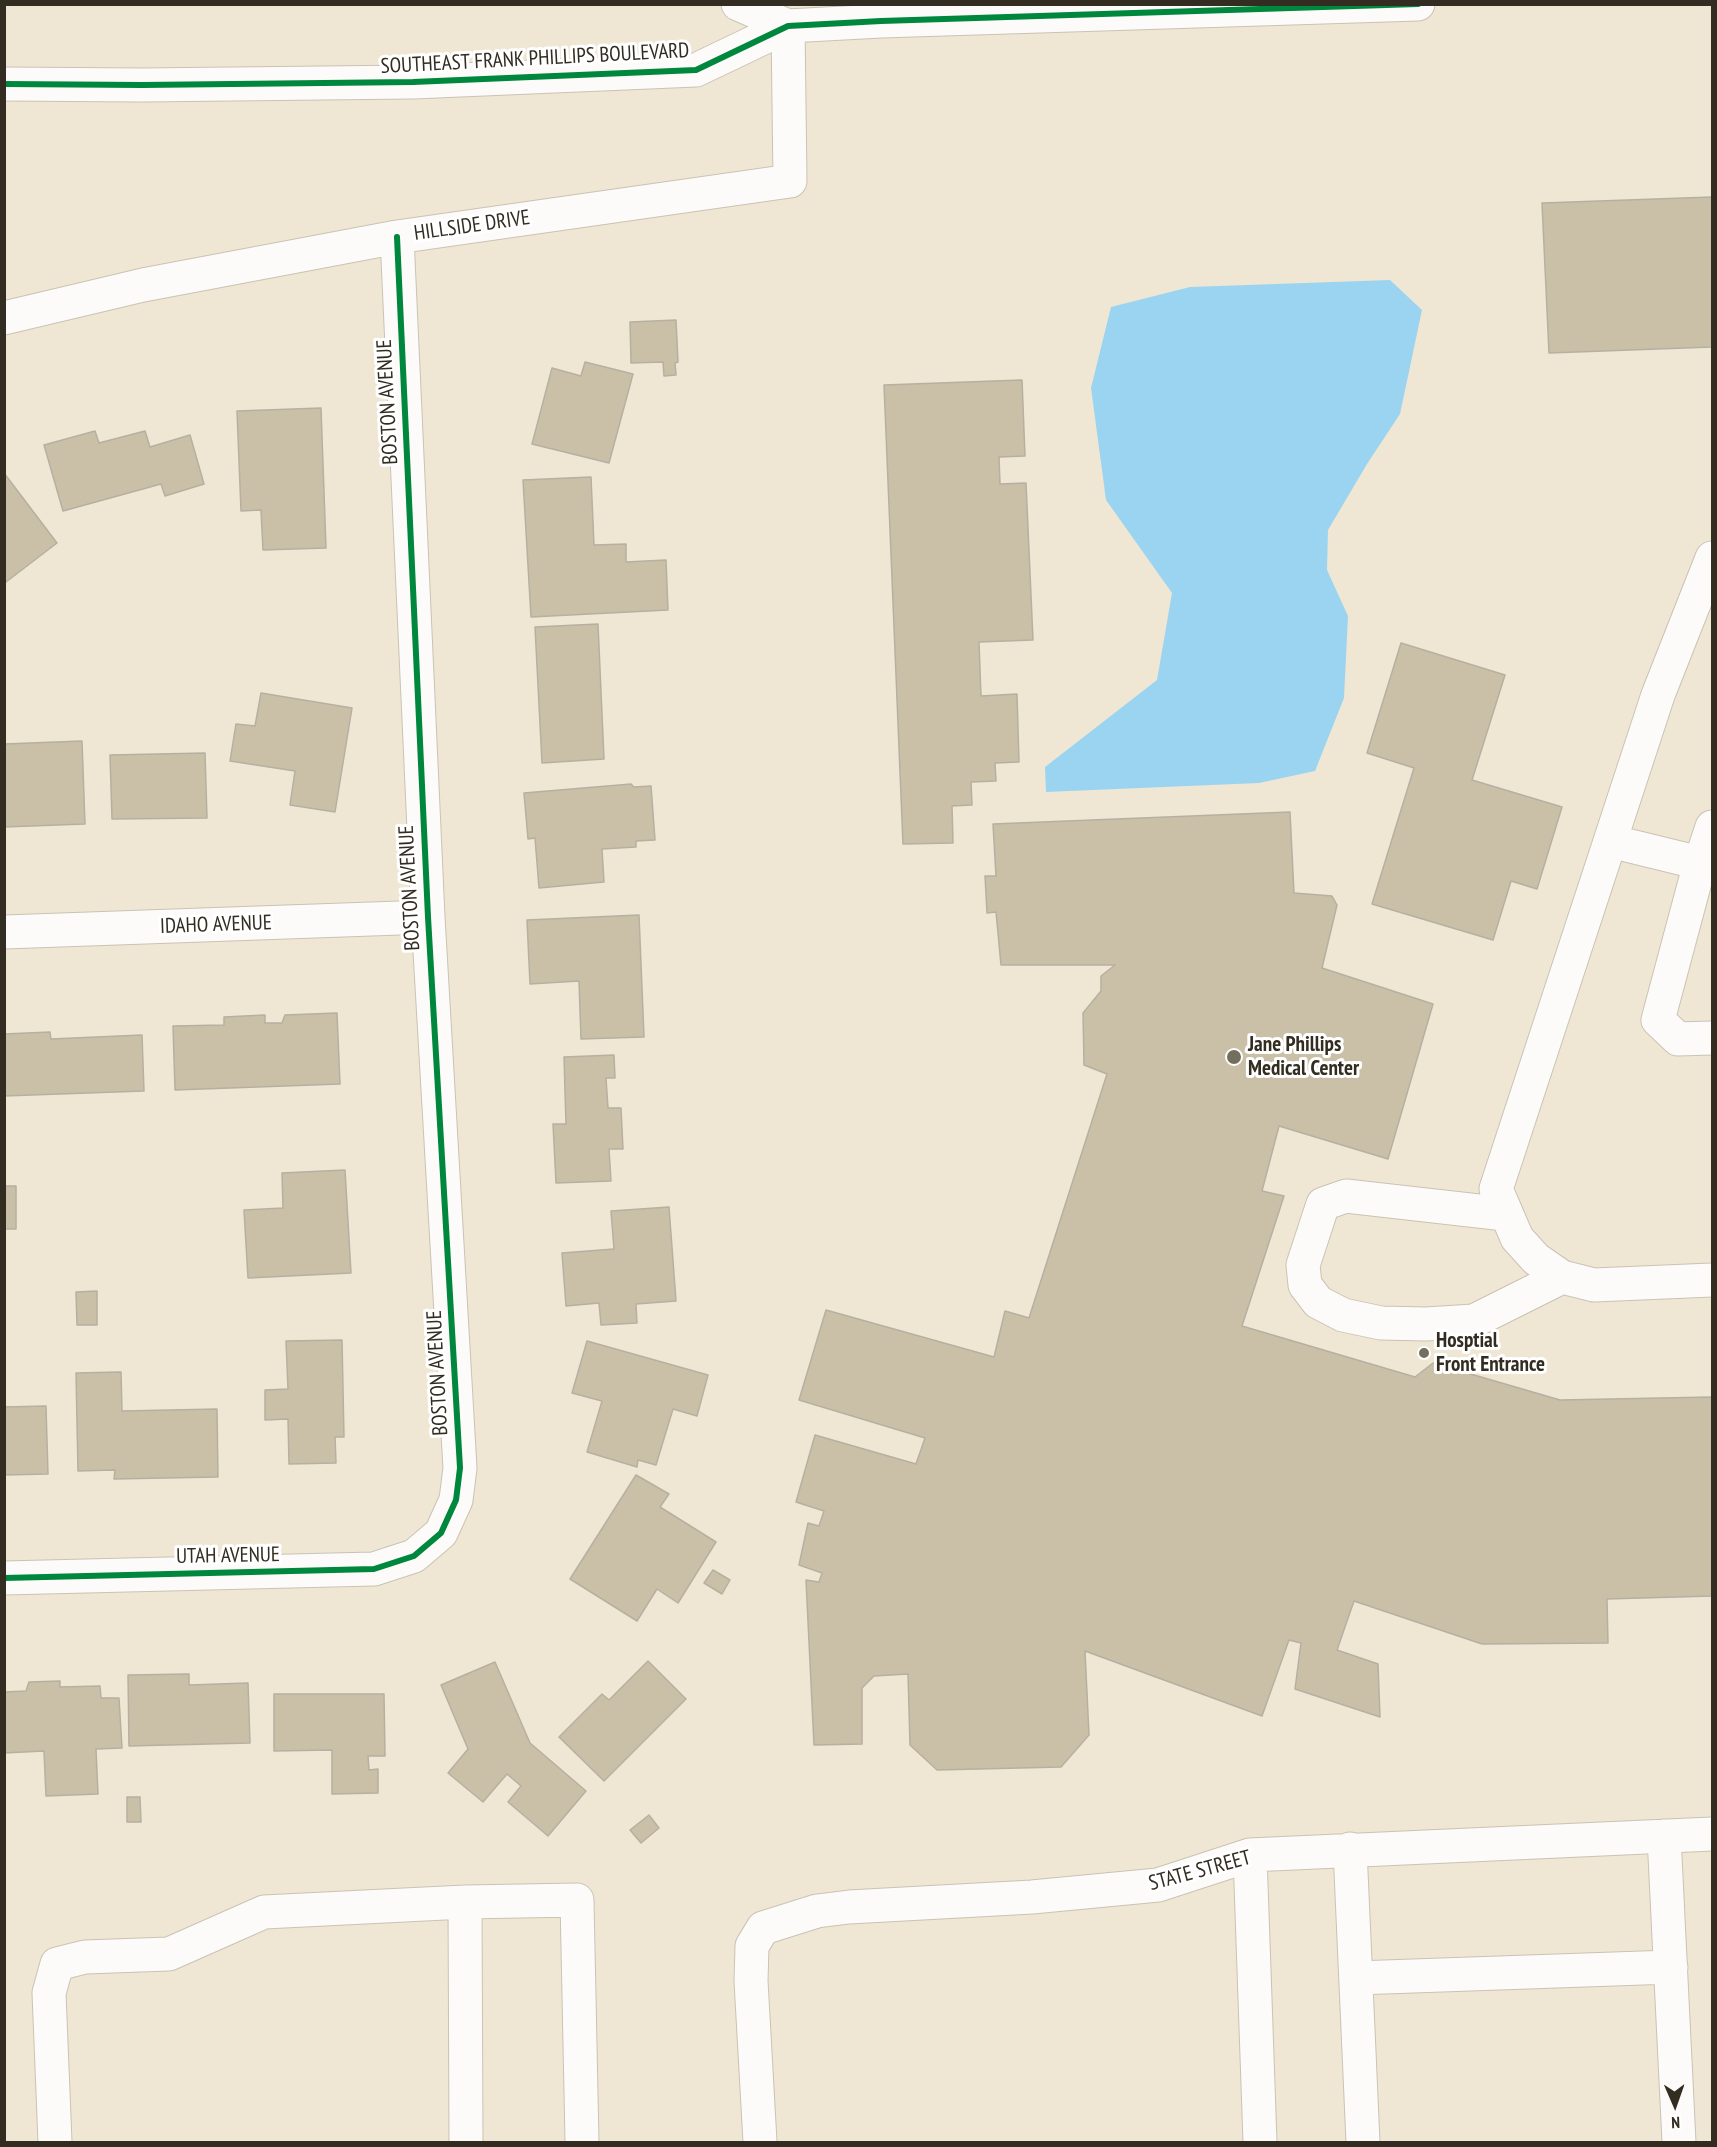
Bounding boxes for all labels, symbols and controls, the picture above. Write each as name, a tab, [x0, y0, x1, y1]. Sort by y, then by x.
street label: SOUTHEAST FRANK PHILLIPS BOULEVARD	[380, 38, 690, 80]
street label: HILLSIDE DRIVE	[412, 205, 532, 247]
street label: BOSTON AVENUE	[372, 339, 404, 465]
street label: BOSTON AVENUE	[394, 825, 426, 951]
street label: IDAHO AVENUE	[160, 910, 272, 940]
place label: Jane Phillips Medical Center	[1248, 1032, 1359, 1082]
marker: Jane Phillips Medical Center	[1225, 1048, 1243, 1066]
street label: BOSTON AVENUE	[422, 1310, 454, 1436]
place label: Hosptial Front Entrance	[1436, 1328, 1545, 1378]
marker: Hosptial Front Entrance	[1417, 1346, 1431, 1360]
street label: UTAH AVENUE	[176, 1542, 280, 1570]
street label: STATE STREET	[1146, 1845, 1254, 1897]
north arrow	[1645, 2075, 1705, 2135]
text: N	[1671, 2113, 1680, 2133]

